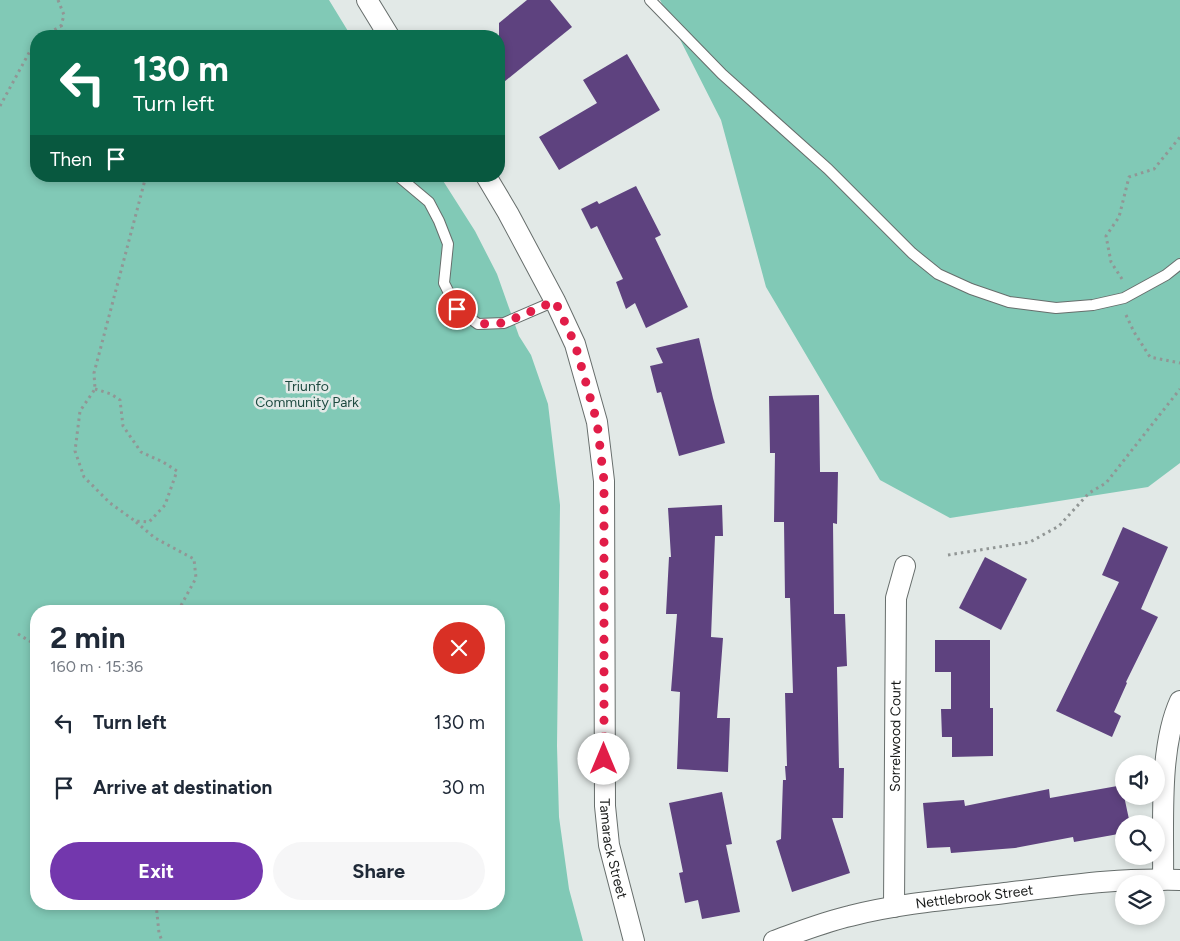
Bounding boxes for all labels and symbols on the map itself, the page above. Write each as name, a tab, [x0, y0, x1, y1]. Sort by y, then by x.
pin	[436, 288, 478, 330]
park label: Triunfo Community Park	[255, 378, 359, 411]
street label: Sorrelwood Court	[887, 680, 904, 792]
position arrow	[577, 732, 629, 784]
street label: Tamarack Street	[596, 798, 631, 901]
street label: Nettlebrook Street	[914, 882, 1034, 912]

